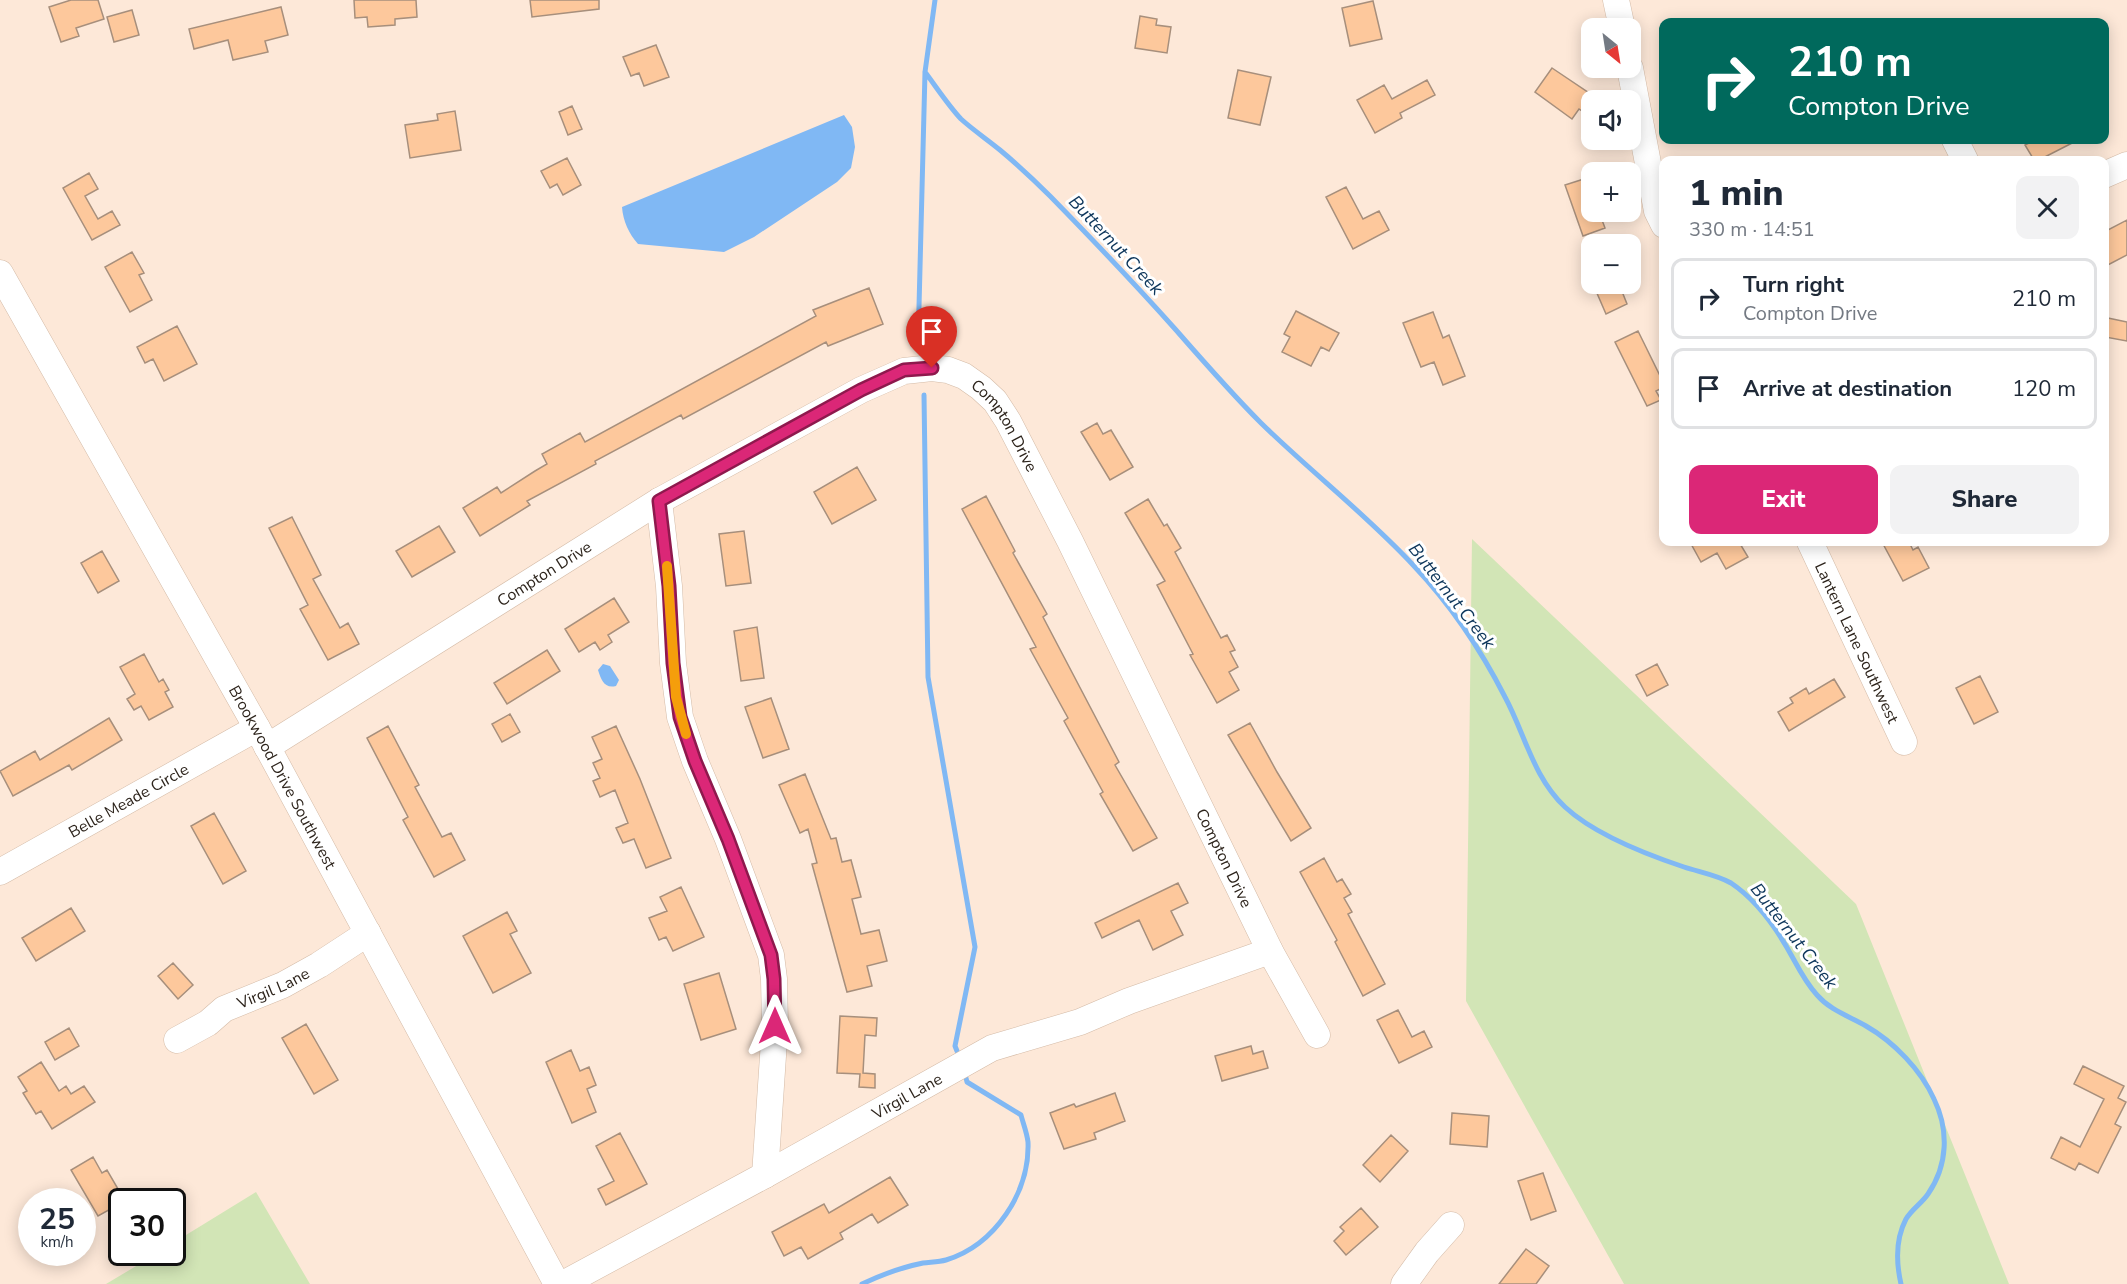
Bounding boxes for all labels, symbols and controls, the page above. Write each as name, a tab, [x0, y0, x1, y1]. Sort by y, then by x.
north arrow	[1581, 18, 1641, 78]
map controls	[1581, 18, 1641, 294]
text: 210 m	[1788, 34, 1912, 91]
icon: right	[1689, 42, 1767, 120]
text: Compton Drive	[1788, 88, 1970, 125]
button: sound	[1581, 90, 1641, 150]
button: +	[1581, 162, 1641, 222]
text: 1 min	[1689, 169, 1784, 218]
button: close	[2016, 176, 2079, 239]
water label: Butternut Creek	[1063, 190, 1169, 301]
text: 330 m · 14:51	[1689, 216, 1815, 243]
button: −	[1581, 234, 1641, 294]
text: Turn right	[1743, 270, 1844, 300]
icon: right	[1692, 282, 1725, 315]
text: 210 m	[2012, 284, 2076, 314]
text: Compton Drive	[1743, 300, 1878, 327]
pin	[906, 306, 957, 368]
icon: arrive	[915, 315, 948, 348]
icon: arrive	[1692, 372, 1725, 405]
street label: Compton Drive	[966, 374, 1042, 476]
text: Arrive at destination	[1743, 374, 1952, 404]
text: 120 m	[2012, 374, 2076, 404]
button: Exit	[1689, 465, 1878, 534]
button: Share	[1890, 465, 2079, 534]
street label: Compton Drive	[493, 536, 596, 612]
water label: Butternut Creek	[1403, 538, 1502, 655]
street label: Lantern Lane Southwest	[1809, 559, 1904, 727]
street label: Brookwood Drive Southwest	[223, 682, 341, 874]
street label: Belle Meade Circle	[65, 758, 193, 844]
street label: Compton Drive	[1190, 805, 1257, 911]
water label: Butternut Creek	[1745, 878, 1844, 995]
street label: Virgil Lane	[233, 963, 314, 1015]
position arrow	[743, 994, 807, 1058]
street label: Virgil Lane	[867, 1068, 946, 1125]
speed limit sign: 30	[108, 1188, 186, 1266]
text: 25	[39, 1199, 75, 1240]
text: km/h	[40, 1232, 74, 1252]

